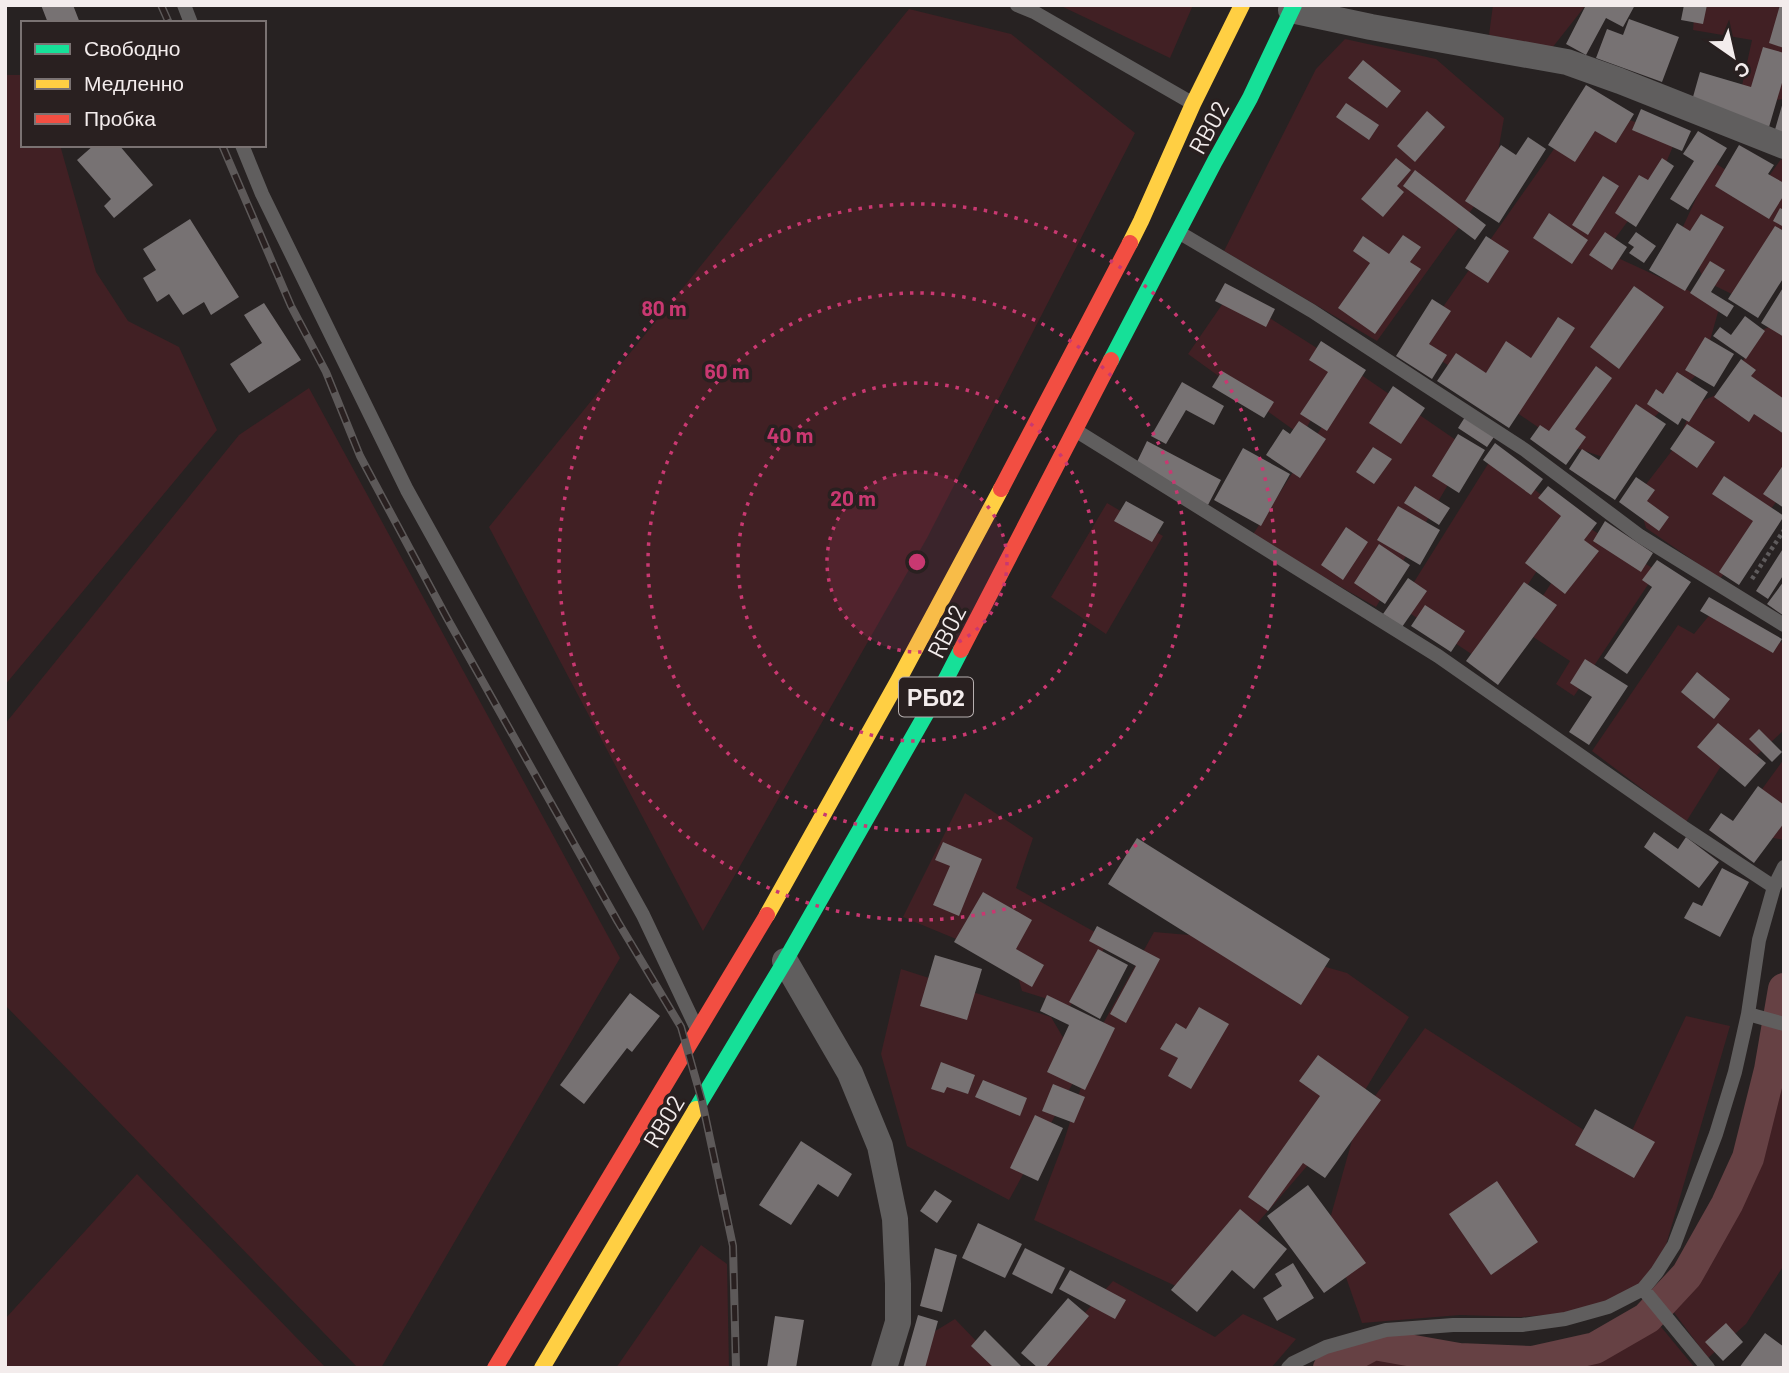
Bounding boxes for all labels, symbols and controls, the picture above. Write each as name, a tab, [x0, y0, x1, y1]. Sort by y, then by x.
legend	[21, 21, 266, 147]
north arrow	[1698, 21, 1768, 91]
text: Свободно	[84, 35, 181, 60]
text: С	[1730, 57, 1755, 84]
text: Медленно	[84, 70, 184, 95]
street label: RB02	[1182, 95, 1234, 159]
text: Пробка	[84, 105, 156, 130]
text: 80 m	[641, 295, 687, 320]
text: 60 m	[705, 358, 749, 383]
text: 40 m	[767, 422, 813, 447]
text: 20 m	[830, 485, 876, 510]
centre of rings	[905, 550, 929, 574]
street label: RB02	[920, 599, 972, 663]
road number: РБ02	[899, 678, 973, 716]
street label: RB02	[636, 1089, 690, 1153]

